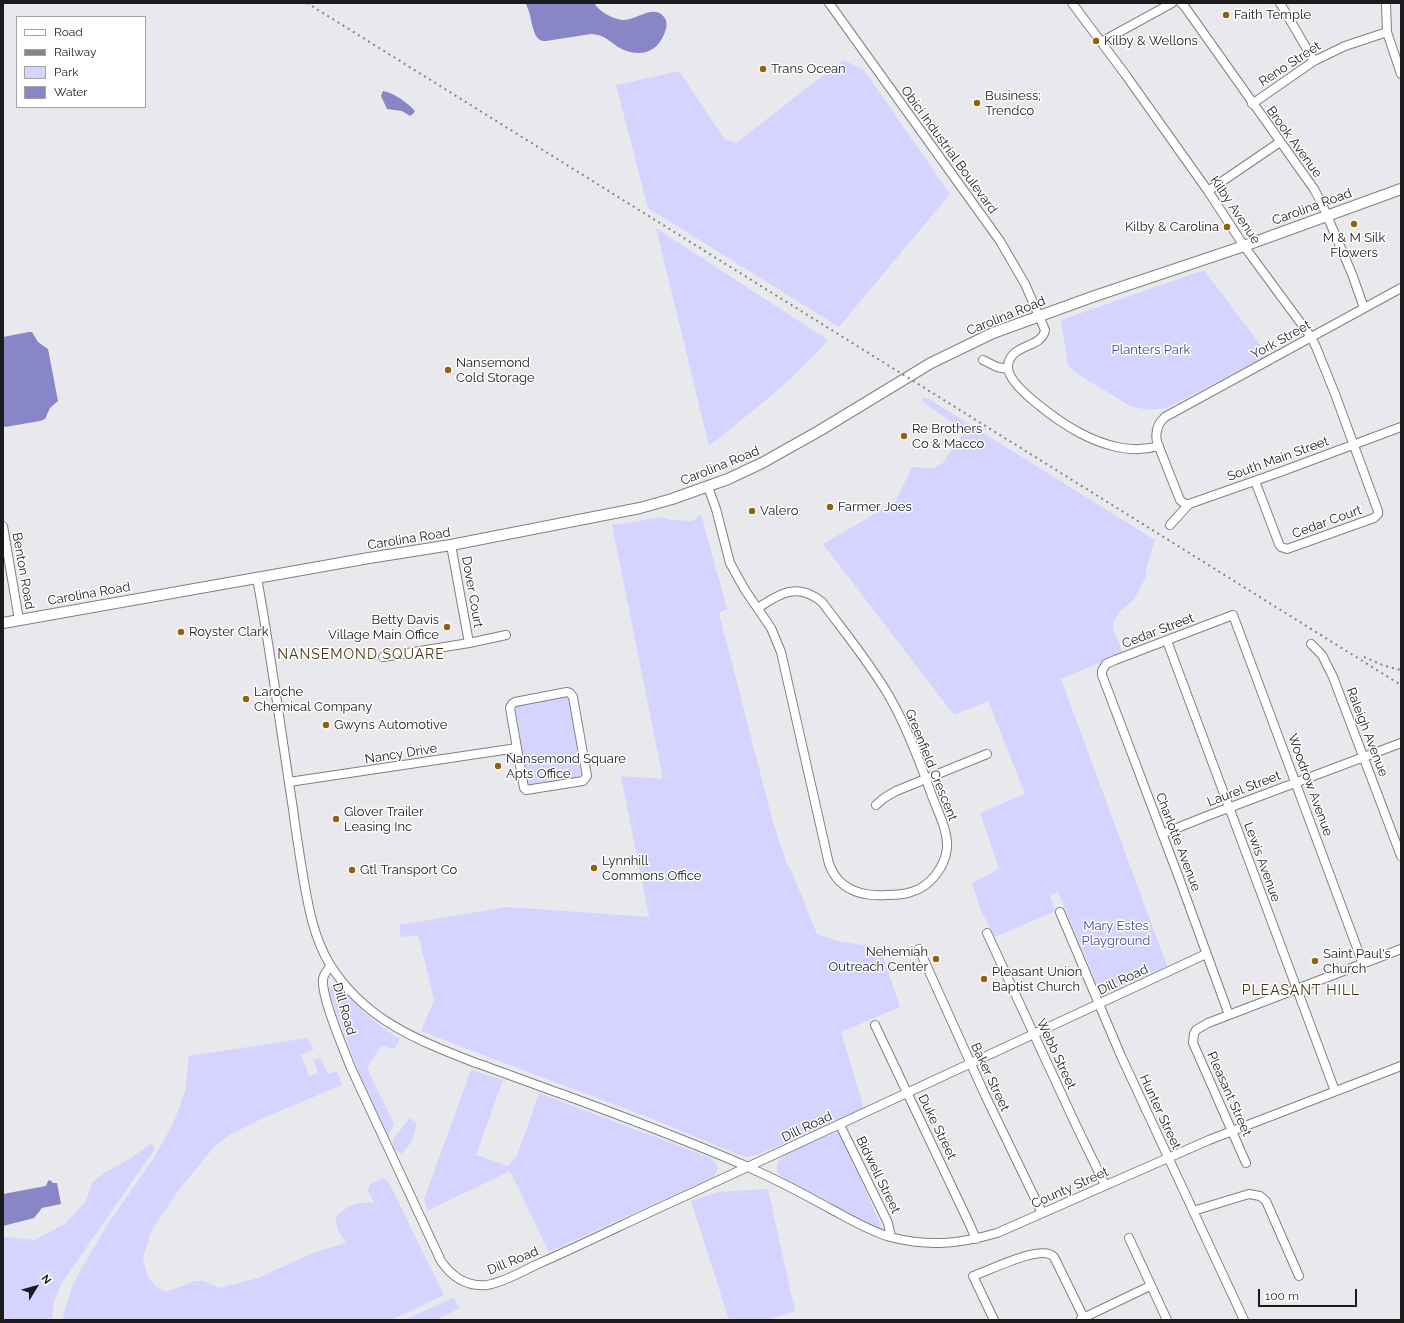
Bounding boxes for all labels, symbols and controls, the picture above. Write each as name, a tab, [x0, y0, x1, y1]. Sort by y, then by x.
place label: Faith Temple	[1234, 7, 1311, 23]
marker: Faith Temple	[1221, 10, 1231, 20]
legend	[16, 16, 146, 108]
text: Road	[54, 25, 83, 39]
place label: Kilby & Wellons	[1104, 33, 1198, 49]
marker: Kilby & Wellons	[1091, 36, 1101, 46]
street label: Reno Street	[1256, 38, 1324, 90]
text: Railway	[54, 45, 96, 59]
place label: Trans Ocean	[771, 61, 846, 77]
marker: Trans Ocean	[758, 64, 768, 74]
text: Park	[54, 65, 79, 79]
street label: Obici Industrial Boulevard	[897, 83, 1001, 217]
text: Water	[54, 85, 88, 99]
place label: Business; Trendco	[985, 88, 1041, 119]
marker: Business; Trendco	[972, 98, 982, 108]
street label: Brook Avenue	[1263, 103, 1325, 181]
street label: Kilby Avenue	[1207, 173, 1263, 247]
street label: Carolina Road	[1270, 185, 1354, 229]
place label: Kilby & Carolina	[1125, 219, 1219, 235]
marker: M & M Silk Flowers	[1349, 219, 1359, 229]
marker: Kilby & Carolina	[1222, 222, 1232, 232]
place label: M & M Silk Flowers	[1323, 230, 1385, 261]
street label: Carolina Road	[964, 293, 1048, 339]
street label: York Street	[1248, 317, 1314, 363]
park label: Planters Park	[1112, 342, 1190, 358]
place label: Nansemond Cold Storage	[456, 355, 535, 386]
marker: Nansemond Cold Storage	[443, 365, 453, 375]
place label: Re Brothers Co & Macco	[912, 421, 984, 452]
marker: Re Brothers Co & Macco	[899, 431, 909, 441]
street label: South Main Street	[1225, 433, 1331, 485]
street label: Carolina Road	[678, 443, 762, 489]
place label: Farmer Joes	[838, 499, 912, 515]
marker: Farmer Joes	[825, 502, 835, 512]
street label: Cedar Court	[1290, 502, 1364, 542]
place label: Valero	[760, 503, 798, 519]
marker: Valero	[747, 506, 757, 516]
street label: Carolina Road	[366, 525, 452, 553]
street label: Benton Road	[9, 531, 37, 611]
street label: Dover Court	[458, 555, 486, 629]
street label: Carolina Road	[46, 579, 132, 609]
street label: Cedar Street	[1120, 610, 1196, 652]
place label: Betty Davis Village Main Office	[328, 612, 439, 643]
marker: Betty Davis Village Main Office	[442, 622, 452, 632]
place label: Royster Clark	[189, 624, 269, 640]
marker: Royster Clark	[176, 627, 186, 637]
district label: NANSEMOND SQUARE	[277, 647, 445, 663]
place label: Laroche Chemical Company	[254, 684, 372, 715]
street label: Raleigh Avenue	[1343, 685, 1391, 779]
marker: Laroche Chemical Company	[241, 694, 251, 704]
street label: Greenfield Crescent	[901, 707, 961, 823]
place label: Gwyns Automotive	[334, 717, 447, 733]
marker: Gwyns Automotive	[321, 720, 331, 730]
street label: Woodrow Avenue	[1284, 732, 1336, 838]
street label: Nancy Drive	[364, 741, 438, 767]
place label: Nansemond Square Apts Office	[506, 751, 626, 782]
marker: Nansemond Square Apts Office	[493, 761, 503, 771]
street label: Laurel Street	[1205, 768, 1283, 810]
street label: Charlotte Avenue	[1152, 790, 1204, 894]
place label: Glover Trailer Leasing Inc	[344, 804, 423, 835]
marker: Glover Trailer Leasing Inc	[331, 814, 341, 824]
street label: Lewis Avenue	[1240, 820, 1284, 904]
place label: Lynnhill Commons Office	[602, 853, 701, 884]
place label: Gtl Transport Co	[360, 862, 457, 878]
marker: Lynnhill Commons Office	[589, 863, 599, 873]
marker: Gtl Transport Co	[347, 865, 357, 875]
park label: Mary Estes Playground	[1082, 918, 1150, 949]
place label: Nehemiah Outreach Center	[829, 944, 928, 975]
place label: Saint Paul's Church	[1323, 946, 1391, 977]
marker: Nehemiah Outreach Center	[931, 954, 941, 964]
marker: Saint Paul's Church	[1310, 956, 1320, 966]
street label: Dill Road	[1095, 962, 1151, 998]
place label: Pleasant Union Baptist Church	[992, 964, 1082, 995]
marker: Pleasant Union Baptist Church	[979, 974, 989, 984]
street label: Dill Road	[329, 981, 359, 1037]
district label: PLEASANT HILL	[1242, 983, 1360, 999]
street label: Webb Street	[1033, 1016, 1079, 1092]
street label: Baker Street	[967, 1040, 1013, 1114]
street label: Pleasant Street	[1203, 1049, 1255, 1139]
street label: Hunter Street	[1136, 1072, 1184, 1152]
street label: Duke Street	[915, 1092, 959, 1162]
street label: Dill Road	[779, 1109, 835, 1145]
street label: Bidwell Street	[853, 1134, 903, 1216]
street label: County Street	[1029, 1164, 1111, 1212]
street label: Dill Road	[485, 1244, 541, 1278]
north arrow	[16, 1267, 56, 1307]
text: N	[38, 1272, 54, 1287]
scale bar	[1260, 1281, 1359, 1307]
text: 100 m	[1265, 1289, 1299, 1303]

